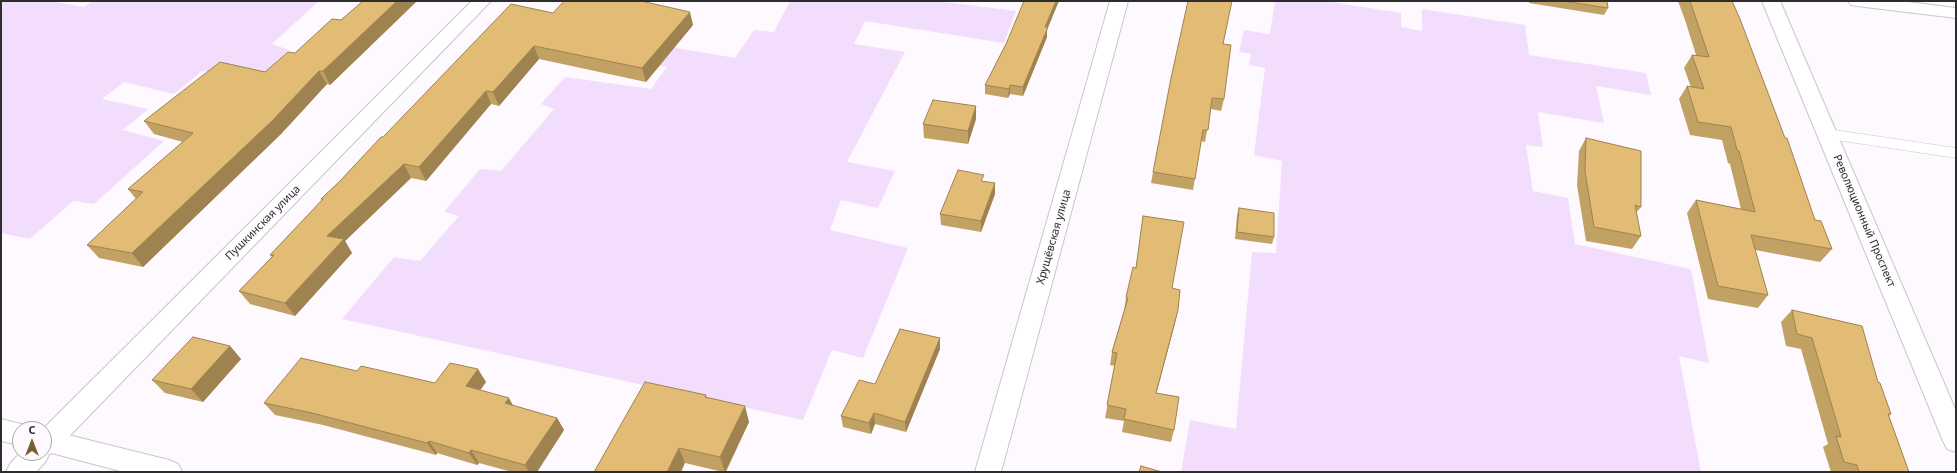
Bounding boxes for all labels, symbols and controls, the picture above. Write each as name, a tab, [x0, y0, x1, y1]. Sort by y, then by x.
street label: Революционный Проспект	[1830, 153, 1898, 289]
street label: Пушкинская улица	[223, 183, 303, 263]
street label: Хрущёвская улица	[1034, 188, 1074, 286]
north arrow	[12, 421, 52, 461]
text: С	[28, 422, 36, 437]

